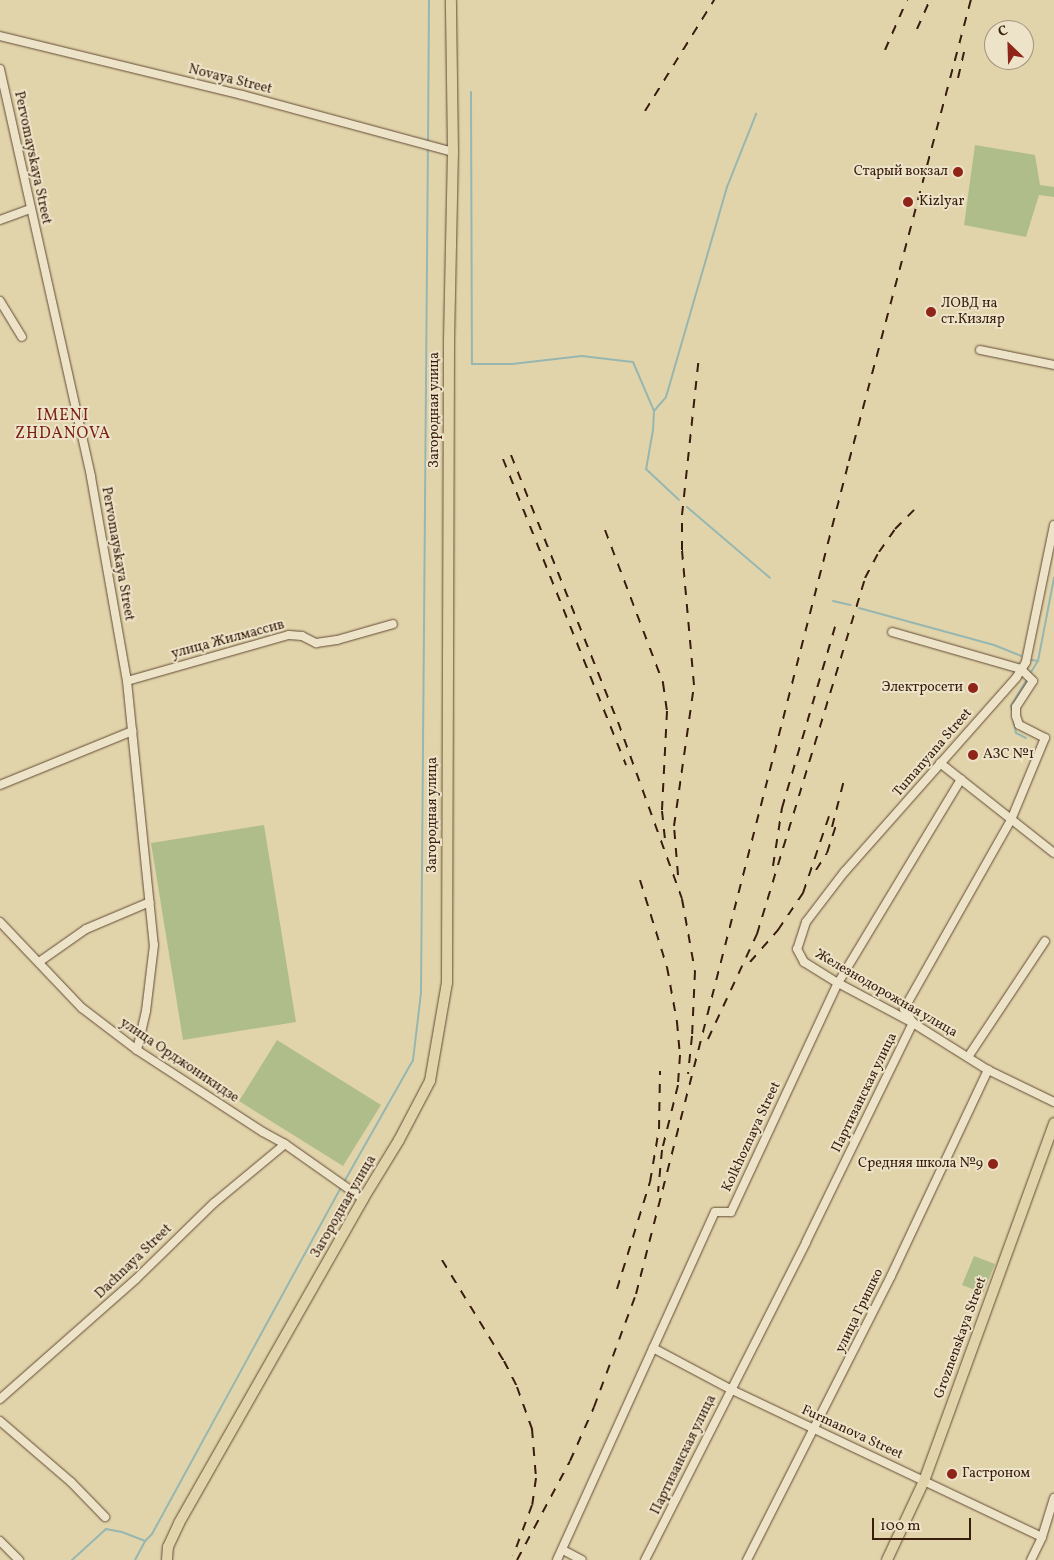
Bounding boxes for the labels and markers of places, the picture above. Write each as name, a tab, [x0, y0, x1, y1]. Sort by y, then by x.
place label: Старый вокзал	[854, 164, 948, 180]
marker: Старый вокзал	[952, 166, 964, 178]
place label: Kizlyar	[919, 194, 964, 210]
marker: Kizlyar	[901, 195, 915, 209]
place label: ЛОВД на ст.Кизляр	[941, 296, 1005, 328]
marker: ЛОВД на ст.Кизляр	[925, 306, 937, 318]
place label: Электросети	[882, 680, 963, 696]
marker: Электросети	[967, 682, 979, 694]
place label: АЗС №1	[983, 747, 1034, 763]
marker: АЗС №1	[967, 749, 979, 761]
place label: Средняя школа №9	[858, 1156, 983, 1172]
marker: Средняя школа №9	[987, 1158, 999, 1170]
place label: Гастроном	[962, 1466, 1030, 1482]
marker: Гастроном	[946, 1468, 958, 1480]

